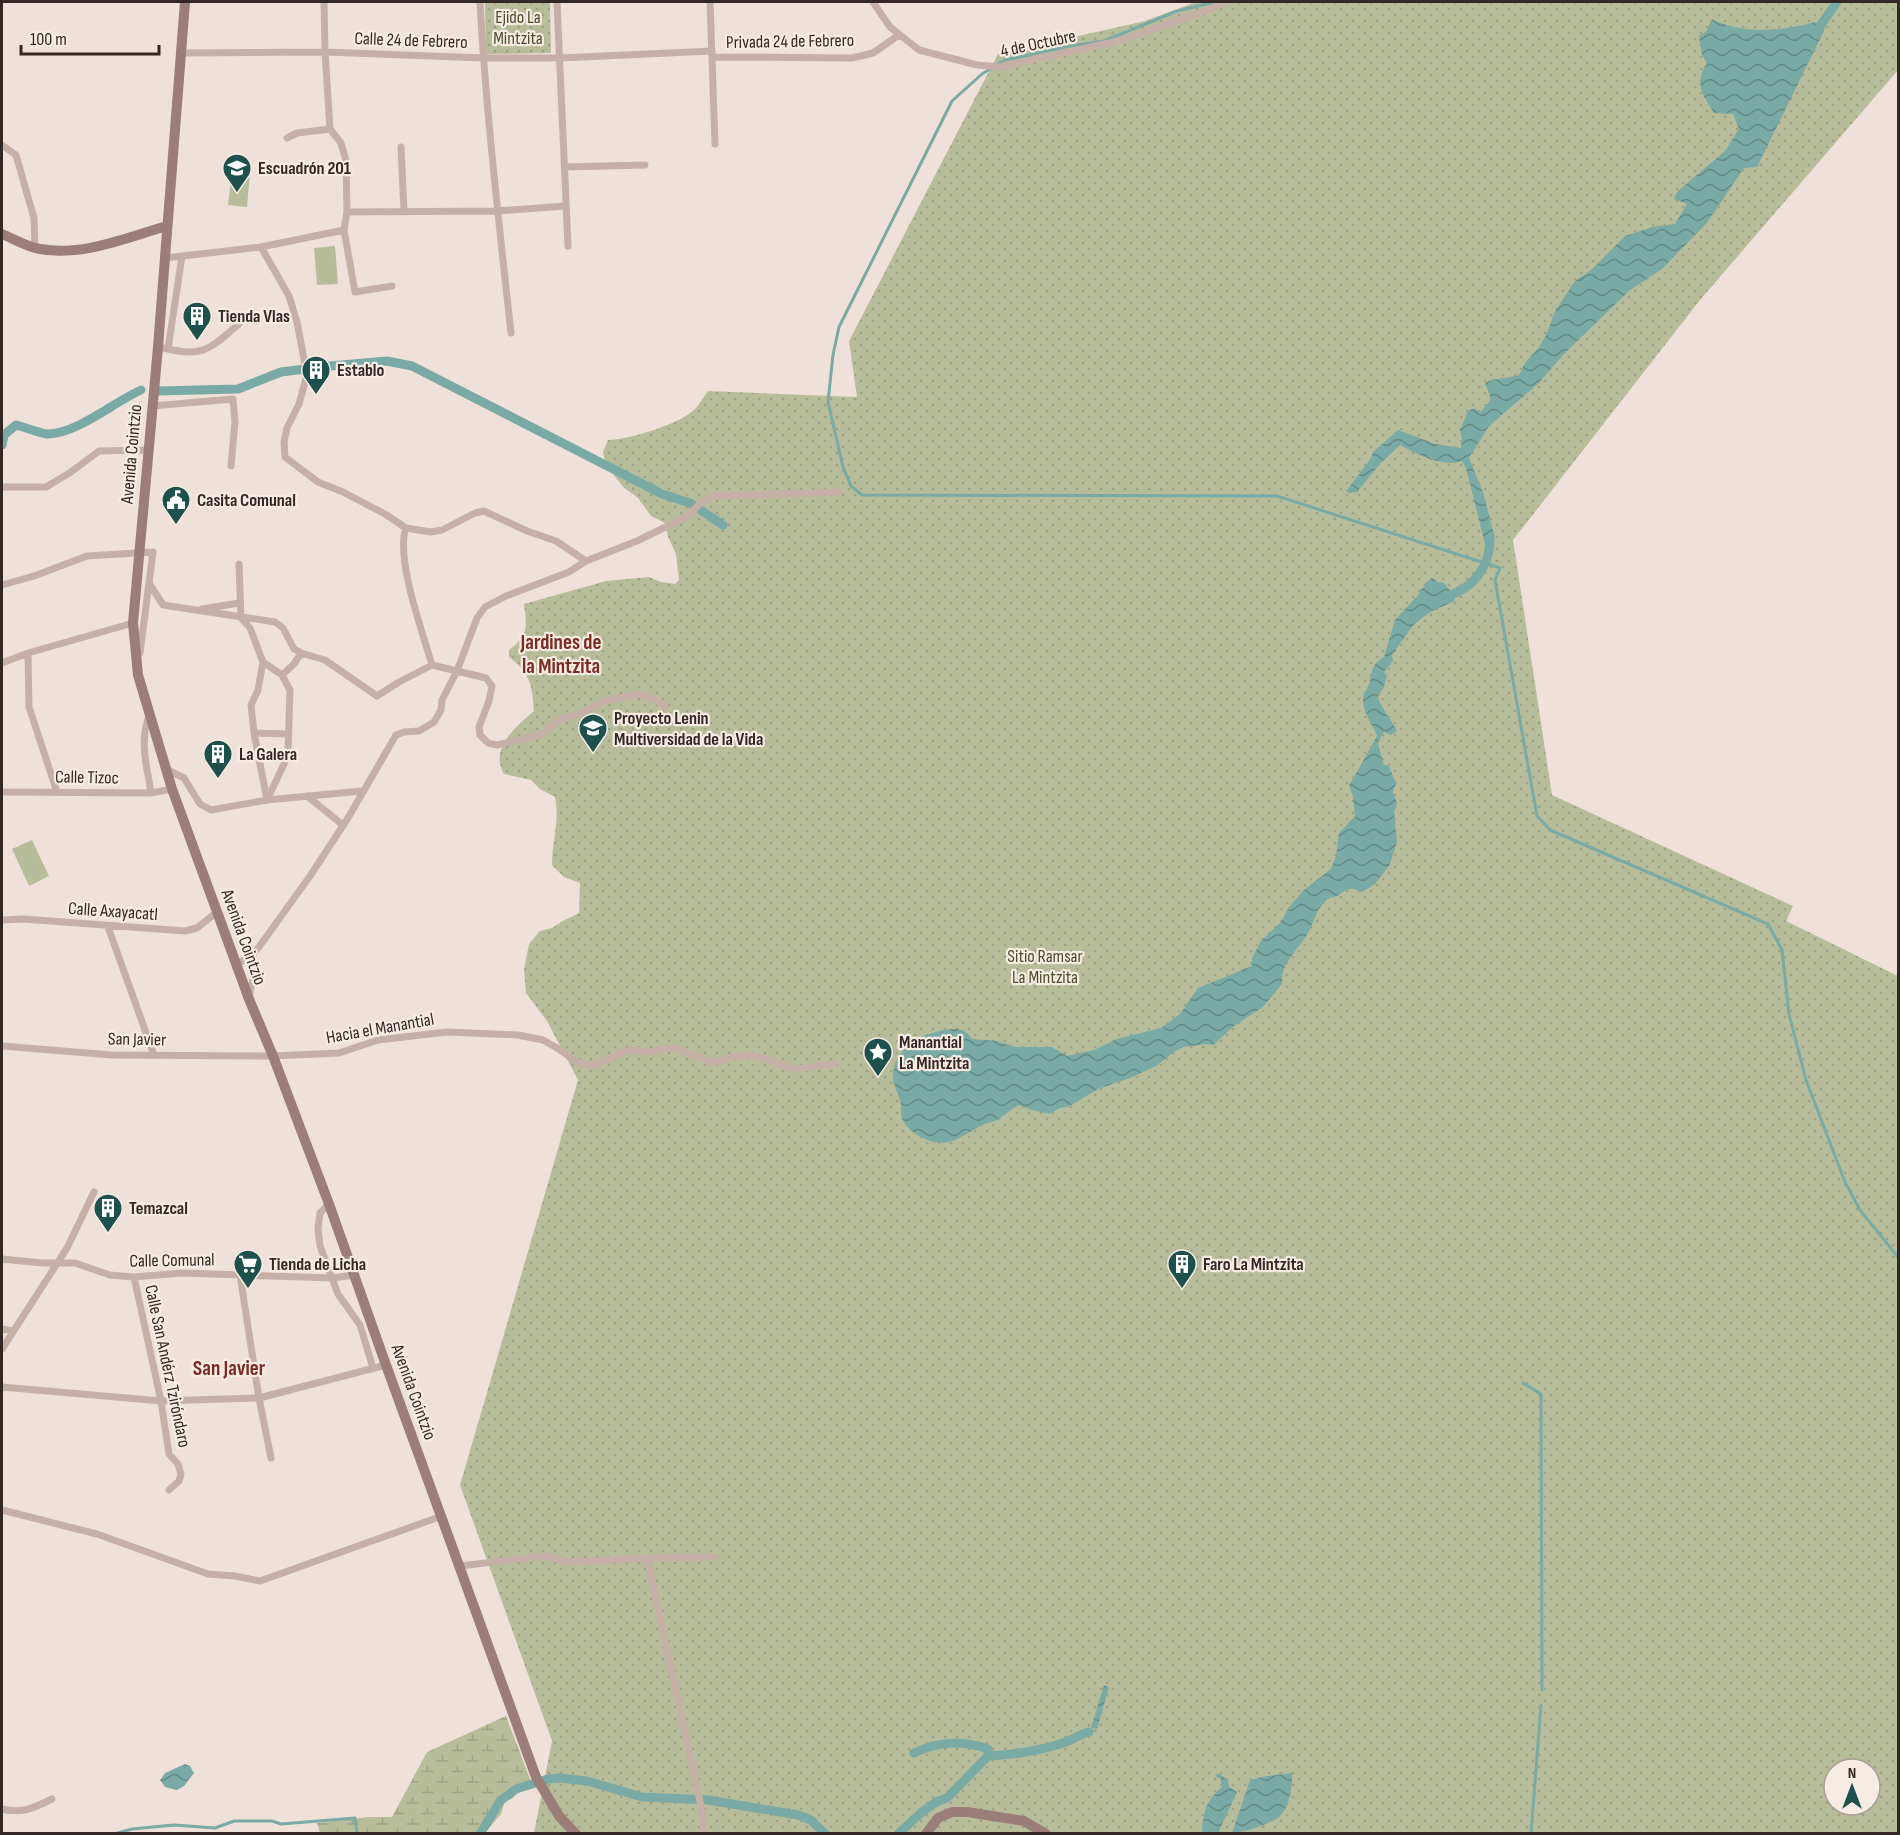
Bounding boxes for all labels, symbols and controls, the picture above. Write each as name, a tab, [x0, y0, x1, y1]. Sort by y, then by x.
park label: Ejido La Mintzita	[493, 7, 543, 49]
scale bar	[21, 18, 159, 56]
street label: 4 de Octubre	[998, 25, 1078, 62]
street label: Calle 24 de Febrero	[354, 28, 468, 53]
text: 100 m	[30, 29, 67, 50]
street label: Privada 24 de Febrero	[726, 30, 854, 53]
school or university icon: Escuadrón 201	[221, 152, 253, 194]
place label: Escuadrón 201	[258, 158, 351, 179]
building icon: Tienda Vlas	[181, 300, 213, 342]
place label: Tienda Vlas	[218, 306, 290, 327]
building icon: Establo	[300, 354, 332, 396]
place label: Establo	[337, 360, 384, 381]
street label: Avenida Cointzio	[117, 403, 146, 506]
public building icon: Casita Comunal	[160, 484, 192, 526]
place label: Casita Comunal	[197, 490, 296, 511]
district label: Jardines de la Mintzita	[520, 630, 601, 679]
place label: Proyecto Lenin Multiversidad de la Vida	[614, 708, 763, 750]
school or university icon: Proyecto Lenin Multiversidad de la Vida	[577, 712, 609, 754]
building icon: La Galera	[202, 738, 234, 780]
place label: La Galera	[239, 744, 297, 765]
street label: Calle Tizoc	[55, 766, 119, 789]
street label: Avenida Cointzio	[216, 886, 271, 988]
street label: Calle Axayacatl	[67, 898, 158, 925]
park label: Sitio Ramsar La Mintzita	[1007, 946, 1083, 988]
street label: Hacia el Manantial	[325, 1009, 436, 1048]
street label: San Javier	[108, 1028, 166, 1051]
place label: Manantial La Mintzita	[899, 1032, 969, 1074]
place icon: Manantial La Mintzita	[862, 1036, 894, 1078]
building icon: Temazcal	[92, 1192, 124, 1234]
place label: Temazcal	[129, 1198, 188, 1219]
supermarket icon: Tienda de Licha	[232, 1248, 264, 1290]
building icon: Faro La Mintzita	[1166, 1248, 1198, 1290]
street label: Calle Comunal	[129, 1249, 215, 1272]
place label: Tienda de Licha	[269, 1254, 366, 1275]
place label: Faro La Mintzita	[1203, 1254, 1304, 1275]
street label: Calle San Andérz Tziróndaro	[140, 1283, 195, 1449]
street label: Avenida Cointzio	[386, 1341, 441, 1443]
district label: San Javier	[193, 1356, 266, 1381]
north arrow	[1822, 1757, 1882, 1817]
text: N	[1848, 1764, 1856, 1783]

